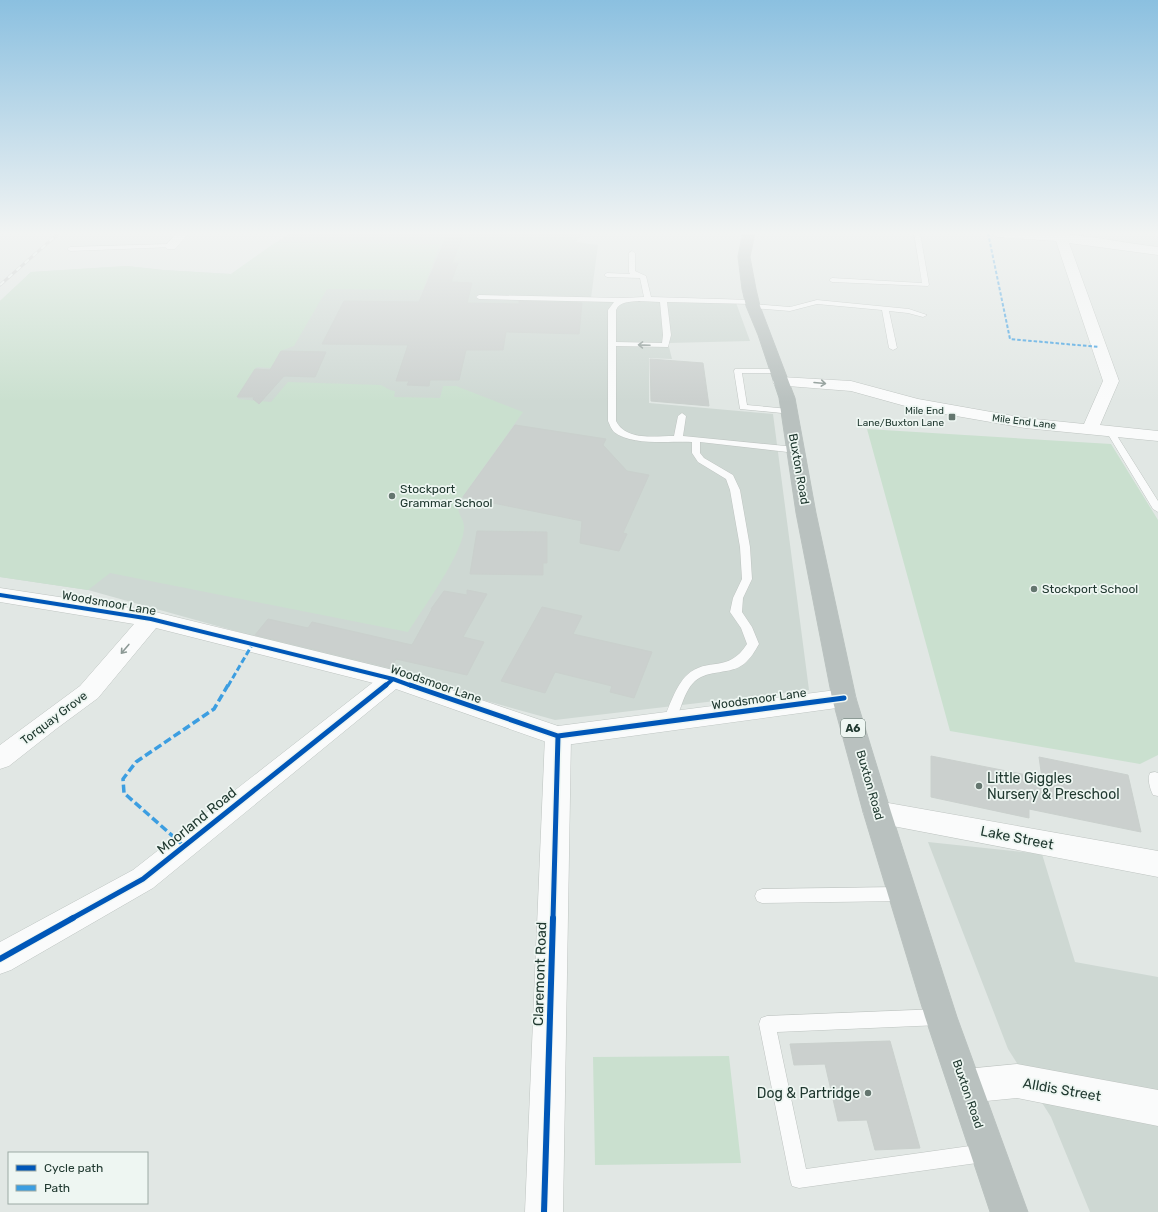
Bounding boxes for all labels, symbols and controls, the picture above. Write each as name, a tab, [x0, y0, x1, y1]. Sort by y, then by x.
one-way arrow	[638, 341, 651, 349]
one-way arrow	[813, 380, 826, 387]
place label: Mile End Lane/Buxton Lane	[857, 405, 944, 429]
marker: Mile End Lane/Buxton Lane	[947, 412, 957, 422]
street label: Mile End Lane	[991, 412, 1057, 432]
street label: Buxton Road	[786, 432, 812, 506]
place label: Stockport Grammar School	[400, 482, 493, 510]
marker: Stockport Grammar School	[387, 491, 397, 501]
place label: Stockport School	[1042, 582, 1138, 596]
marker: Stockport School	[1029, 584, 1039, 594]
street label: Woodsmoor Lane	[61, 588, 157, 618]
one-way arrow	[121, 643, 130, 654]
street label: Woodsmoor Lane	[389, 662, 484, 706]
street label: Woodsmoor Lane	[711, 685, 808, 713]
street label: Torquay Grove	[18, 688, 90, 748]
road number: A6	[841, 719, 865, 737]
street label: Buxton Road	[853, 748, 887, 822]
place label: Little Giggles Nursery & Preschool	[987, 770, 1120, 803]
marker: Little Giggles Nursery & Preschool	[974, 781, 984, 791]
street label: Moorland Road	[154, 784, 240, 858]
street label: Lake Street	[979, 823, 1056, 854]
street label: Claremont Road	[530, 922, 550, 1026]
street label: Buxton Road	[950, 1058, 986, 1130]
street label: Alldis Street	[1022, 1075, 1103, 1105]
place label: Dog & Partridge	[757, 1085, 860, 1102]
marker: Dog & Partridge	[863, 1088, 873, 1098]
legend	[8, 1152, 148, 1204]
text: Cycle path	[44, 1161, 103, 1175]
text: Path	[44, 1181, 70, 1195]

